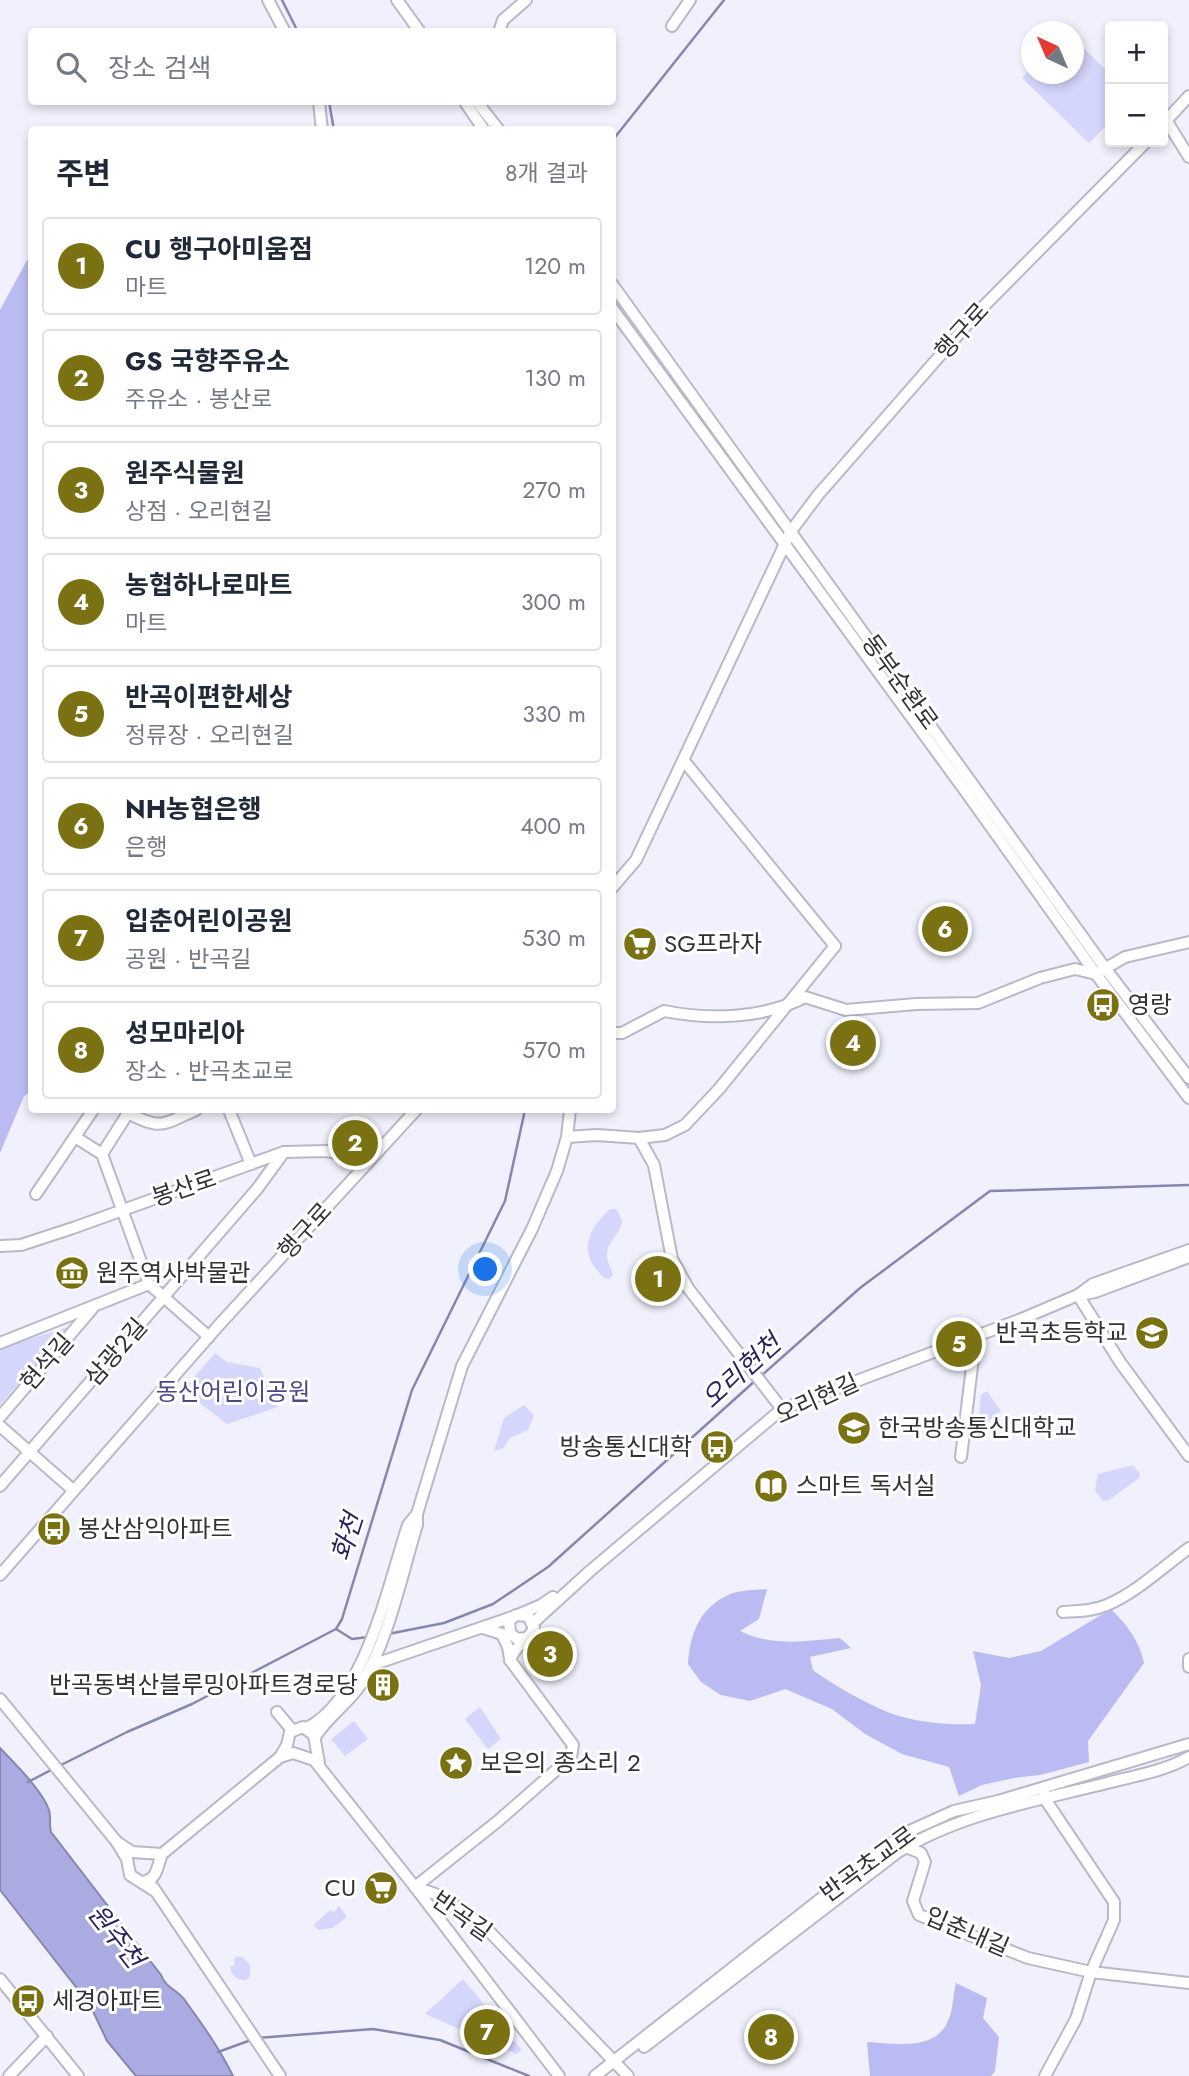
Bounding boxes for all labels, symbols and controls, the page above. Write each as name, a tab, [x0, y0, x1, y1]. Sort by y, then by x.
north arrow	[1021, 21, 1084, 84]
map controls	[1105, 21, 1168, 147]
button: +	[1105, 21, 1168, 84]
search box	[28, 28, 616, 105]
icon: search	[52, 48, 90, 86]
text: 장소 검색	[108, 49, 211, 87]
button: −	[1105, 84, 1168, 147]
text: 주변	[56, 152, 111, 195]
text: 8개 결과	[505, 156, 588, 190]
text: CU 행구아미움점	[125, 230, 313, 268]
text: 1	[75, 249, 87, 283]
text: 120 m	[524, 249, 586, 283]
text: 마트	[125, 270, 167, 304]
street label: 행구로	[926, 294, 997, 367]
text: GS 국향주유소	[125, 342, 290, 380]
text: 2	[73, 361, 89, 395]
text: 130 m	[524, 361, 586, 395]
text: 주유소 · 봉산로	[125, 382, 273, 416]
text: 원주식물원	[125, 454, 245, 492]
text: 3	[74, 473, 88, 507]
text: 270 m	[522, 473, 586, 507]
text: 상점 · 오리현길	[125, 494, 273, 528]
text: 농협하나로마트	[125, 566, 292, 604]
text: 4	[73, 585, 89, 619]
text: 300 m	[521, 585, 586, 619]
text: 마트	[125, 606, 167, 640]
street label: 동부순환로	[854, 627, 947, 737]
text: 반곡이편한세상	[125, 678, 292, 716]
text: 5	[74, 697, 88, 731]
text: 330 m	[522, 697, 586, 731]
text: 정류장 · 오리현길	[125, 718, 294, 752]
text: NH농협은행	[125, 790, 262, 828]
text: 6	[73, 809, 89, 843]
text: 400 m	[520, 809, 586, 843]
text: 은행	[125, 830, 167, 864]
text: 입춘어린이공원	[125, 902, 292, 940]
pin: 6	[922, 903, 968, 955]
text: 7	[74, 921, 88, 955]
text: 530 m	[522, 921, 586, 955]
supermarket icon: SG프라자	[621, 925, 659, 963]
place label: SG프라자	[664, 926, 762, 961]
text: 공원 · 반곡길	[125, 942, 252, 976]
bus stop icon: 영랑	[1084, 986, 1122, 1024]
place label: 영랑	[1128, 987, 1172, 1022]
text: 성모마리아	[125, 1014, 245, 1052]
pin: 4	[830, 1017, 876, 1069]
text: 8	[74, 1033, 88, 1067]
text: 570 m	[522, 1033, 586, 1067]
text: 장소 · 반곡초교로	[125, 1054, 294, 1088]
pin: 2	[332, 1117, 378, 1169]
street label: 봉산로	[147, 1160, 221, 1215]
street label: 행구로	[269, 1194, 340, 1267]
your location	[468, 1252, 502, 1286]
pin: 1	[635, 1253, 681, 1305]
museum icon: 원주역사박물관	[53, 1254, 91, 1292]
place label: 원주역사박물관	[96, 1255, 251, 1290]
street label: 삼광2길	[76, 1310, 155, 1393]
school or university icon: 반곡초등학교	[1133, 1314, 1171, 1352]
place label: 반곡초등학교	[996, 1315, 1128, 1350]
pin: 5	[936, 1318, 982, 1370]
water label: 오리현천	[693, 1323, 792, 1417]
street label: 현석길	[12, 1325, 82, 1398]
street label: 오리현길	[769, 1365, 864, 1432]
park label: 동산어린이공원	[156, 1374, 310, 1409]
school or university icon: 한국방송통신대학교	[835, 1409, 873, 1447]
place label: 한국방송통신대학교	[878, 1410, 1077, 1445]
bus stop icon: 방송통신대학	[698, 1428, 736, 1466]
place label: 방송통신대학	[560, 1429, 692, 1464]
library icon: 스마트 독서실	[752, 1467, 790, 1505]
place label: 스마트 독서실	[796, 1468, 936, 1503]
water label: 화천	[322, 1505, 373, 1566]
bus stop icon: 봉산삼익아파트	[35, 1510, 73, 1548]
place label: 봉산삼익아파트	[78, 1511, 233, 1546]
pin: 3	[527, 1628, 573, 1680]
building icon: 반곡동벽산블루밍아파트경로당	[364, 1666, 402, 1704]
place label: 반곡동벽산블루밍아파트경로당	[49, 1667, 358, 1702]
place icon: 보은의 종소리 2	[437, 1744, 475, 1782]
place label: 보은의 종소리 2	[480, 1745, 641, 1780]
street label: 반곡초교로	[813, 1817, 923, 1910]
supermarket icon: CU	[362, 1869, 400, 1907]
place label: CU	[325, 1870, 356, 1905]
street label: 반곡길	[425, 1882, 499, 1949]
water label: 원주천	[79, 1896, 155, 1978]
street label: 입춘내길	[920, 1898, 1015, 1965]
bus stop icon: 세경아파트	[9, 1982, 47, 2020]
place label: 세경아파트	[52, 1983, 162, 2018]
pin: 7	[464, 2006, 510, 2058]
pin: 8	[748, 2011, 794, 2063]

